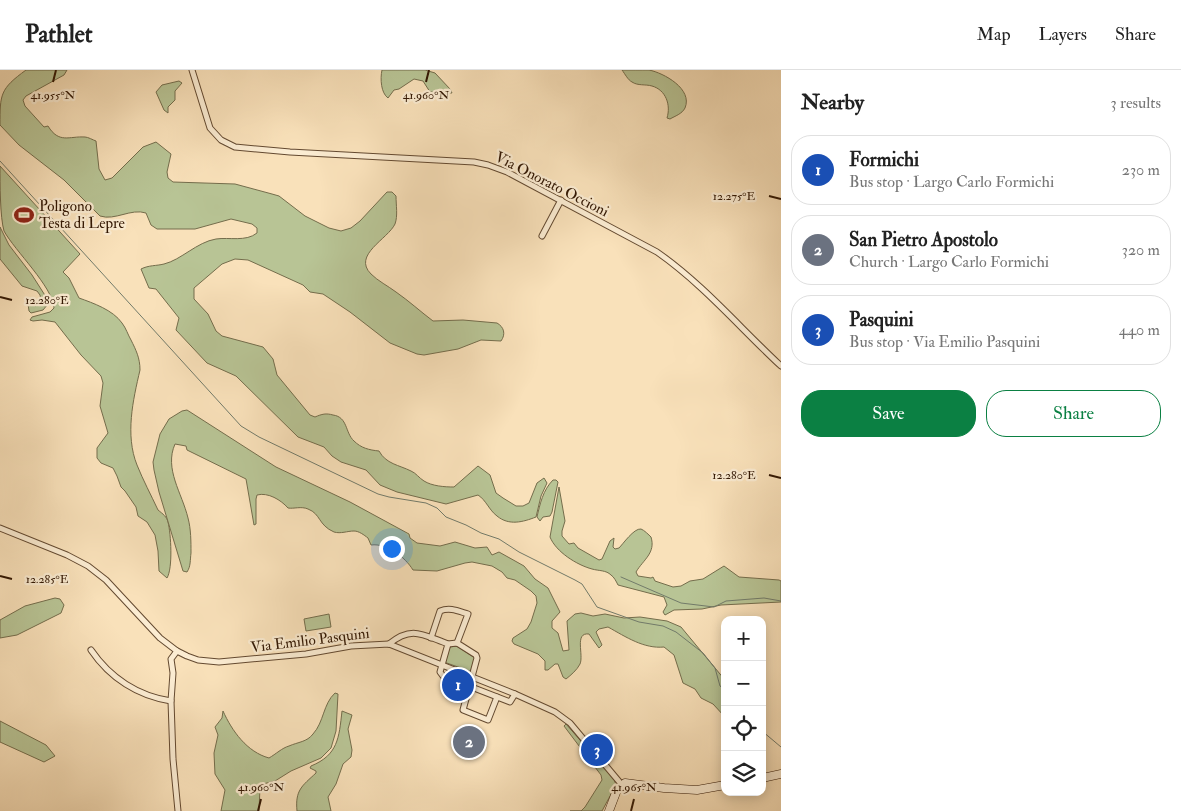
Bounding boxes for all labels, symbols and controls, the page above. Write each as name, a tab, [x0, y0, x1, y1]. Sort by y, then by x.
text: Pathlet	[25, 19, 93, 50]
text: Map	[977, 23, 1011, 46]
text: Layers	[1039, 23, 1087, 46]
text: Share	[1115, 23, 1156, 46]
text: 41.955°N	[31, 88, 76, 103]
text: 41.960°N	[403, 88, 449, 103]
text: Nearby	[801, 89, 864, 116]
text: 3 results	[1110, 93, 1161, 113]
street label: Via Onorato Occioni	[492, 148, 612, 221]
text: Formichi	[849, 148, 919, 172]
text: 1	[815, 160, 821, 180]
text: 230 m	[1122, 160, 1160, 180]
text: Bus stop · Largo Carlo Formichi	[849, 172, 1054, 192]
text: 12.275°E	[713, 189, 756, 204]
place label: Poligono Testa di Lepre	[39, 197, 125, 234]
sports icon: Poligono Testa di Lepre	[13, 204, 35, 226]
text: San Pietro Apostolo	[849, 228, 998, 252]
text: 2	[814, 240, 822, 260]
text: 320 m	[1122, 240, 1160, 260]
text: Church · Largo Carlo Formichi	[849, 252, 1049, 272]
text: 12.280°E	[25, 293, 69, 308]
text: Pasquini	[849, 308, 914, 332]
text: 3	[815, 320, 821, 340]
text: 440 m	[1119, 320, 1160, 340]
text: Bus stop · Via Emilio Pasquini	[849, 332, 1040, 352]
button: Save	[801, 390, 976, 437]
button: Share	[986, 390, 1161, 437]
text: 12.280°E	[712, 468, 756, 483]
your location	[379, 536, 405, 562]
text: 12.285°E	[26, 572, 69, 587]
map controls	[721, 616, 766, 796]
button: +	[721, 616, 766, 661]
street label: Via Emilio Pasquini	[250, 624, 371, 657]
button: −	[721, 661, 766, 706]
pin: 1	[442, 666, 474, 704]
button: locate	[721, 706, 766, 751]
pin: 2	[453, 723, 485, 761]
pin: 3	[581, 731, 613, 769]
button: layers	[721, 751, 766, 796]
text: 41.960°N	[238, 780, 284, 795]
text: 41.965°N	[611, 780, 657, 795]

